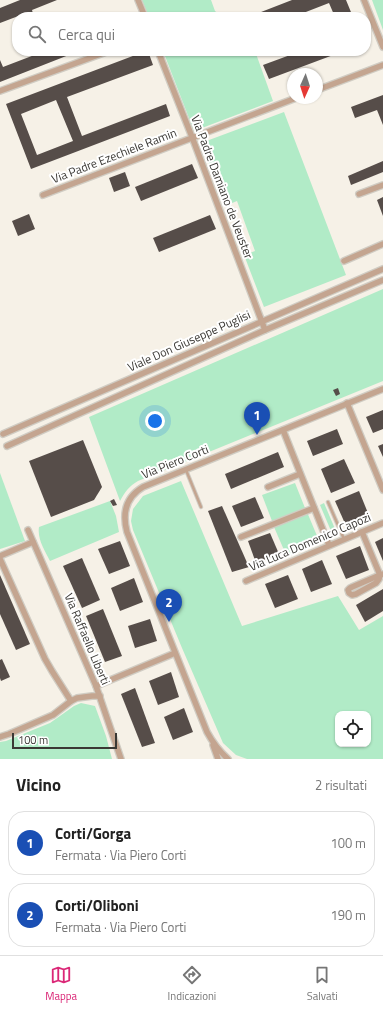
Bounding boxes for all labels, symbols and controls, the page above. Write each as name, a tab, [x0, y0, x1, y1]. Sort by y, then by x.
search box	[12, 12, 371, 56]
icon: search	[26, 23, 48, 45]
text: Cerca qui	[58, 23, 115, 46]
north arrow	[287, 68, 323, 104]
street label: Via Padre Damiano de Veuster	[186, 112, 259, 261]
street label: Via Padre Ezechiele Ramin	[48, 123, 179, 188]
street label: Viale Don Giuseppe Puglisi	[124, 305, 253, 376]
pin: 1	[244, 402, 270, 435]
your location	[145, 411, 165, 431]
street label: Via Piero Corti	[138, 439, 211, 484]
street label: Via Luca Domenico Capozi	[246, 507, 374, 576]
pin: 2	[156, 589, 182, 622]
street label: Via Raffaello Liberti	[60, 590, 115, 688]
map controls	[335, 711, 371, 747]
button: locate	[335, 711, 371, 747]
scale bar	[12, 731, 117, 750]
text: 100 m	[18, 732, 48, 748]
text: Vicino	[16, 772, 61, 798]
text: 2 risultati	[315, 775, 367, 795]
text: Corti/Gorga	[55, 822, 131, 845]
text: 1	[26, 833, 34, 853]
text: 100 m	[330, 833, 366, 853]
text: Fermata · Via Piero Corti	[55, 845, 186, 865]
text: Corti/Oliboni	[55, 894, 139, 917]
text: 2	[26, 905, 34, 925]
text: 190 m	[330, 905, 366, 925]
text: Fermata · Via Piero Corti	[55, 917, 186, 937]
tab: Mappa	[45, 964, 77, 1004]
tab: Indicazioni	[168, 964, 216, 1004]
tab: Salvati	[307, 964, 338, 1004]

